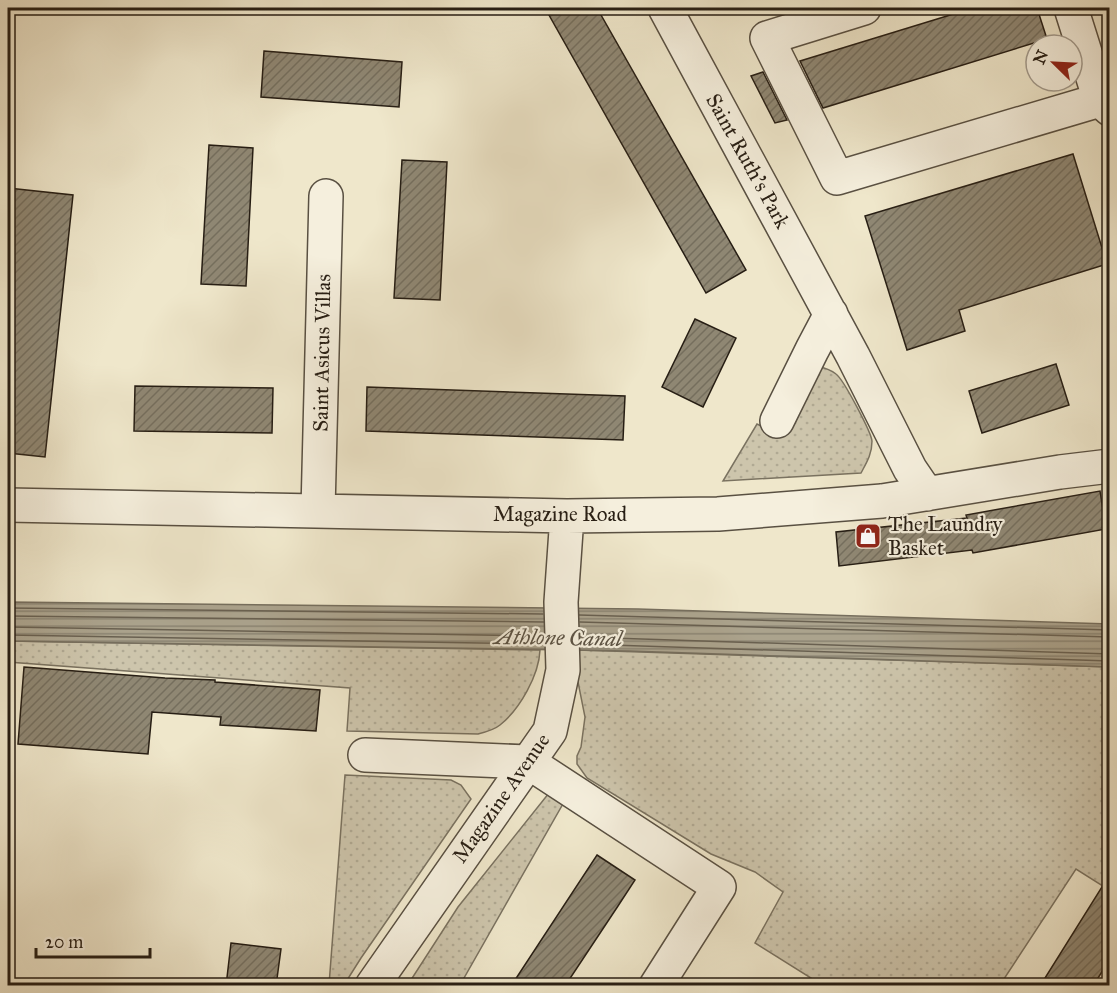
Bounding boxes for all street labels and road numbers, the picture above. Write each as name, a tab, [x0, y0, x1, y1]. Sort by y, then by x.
street label: Saint Ruth's Park	[700, 89, 796, 233]
street label: Saint Asicus Villas	[308, 274, 336, 432]
street label: Magazine Road	[493, 501, 627, 527]
street label: Magazine Avenue	[447, 728, 555, 868]

